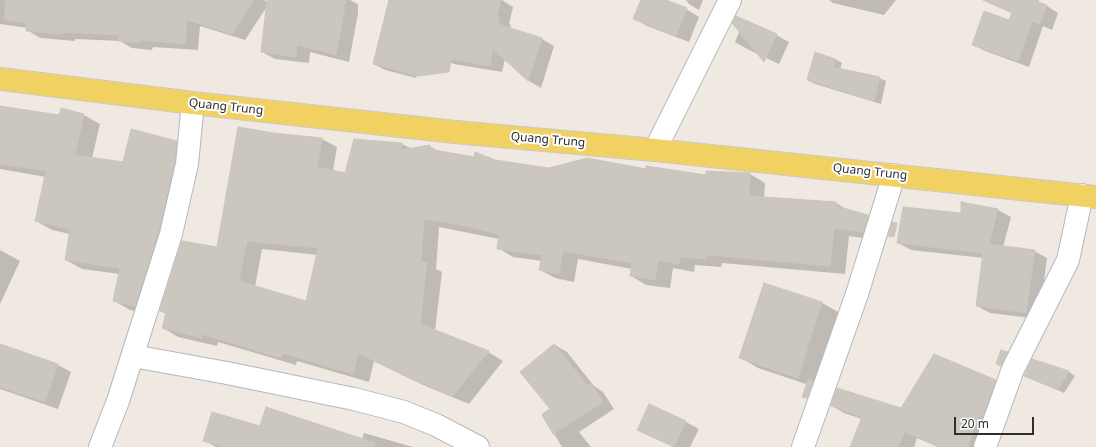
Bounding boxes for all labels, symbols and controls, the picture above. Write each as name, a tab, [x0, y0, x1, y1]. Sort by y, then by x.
street label: Quang Trung	[188, 96, 264, 118]
street label: Quang Trung	[510, 130, 586, 150]
street label: Quang Trung	[832, 161, 908, 183]
scale bar	[956, 409, 1036, 435]
text: 20 m	[961, 415, 989, 432]

